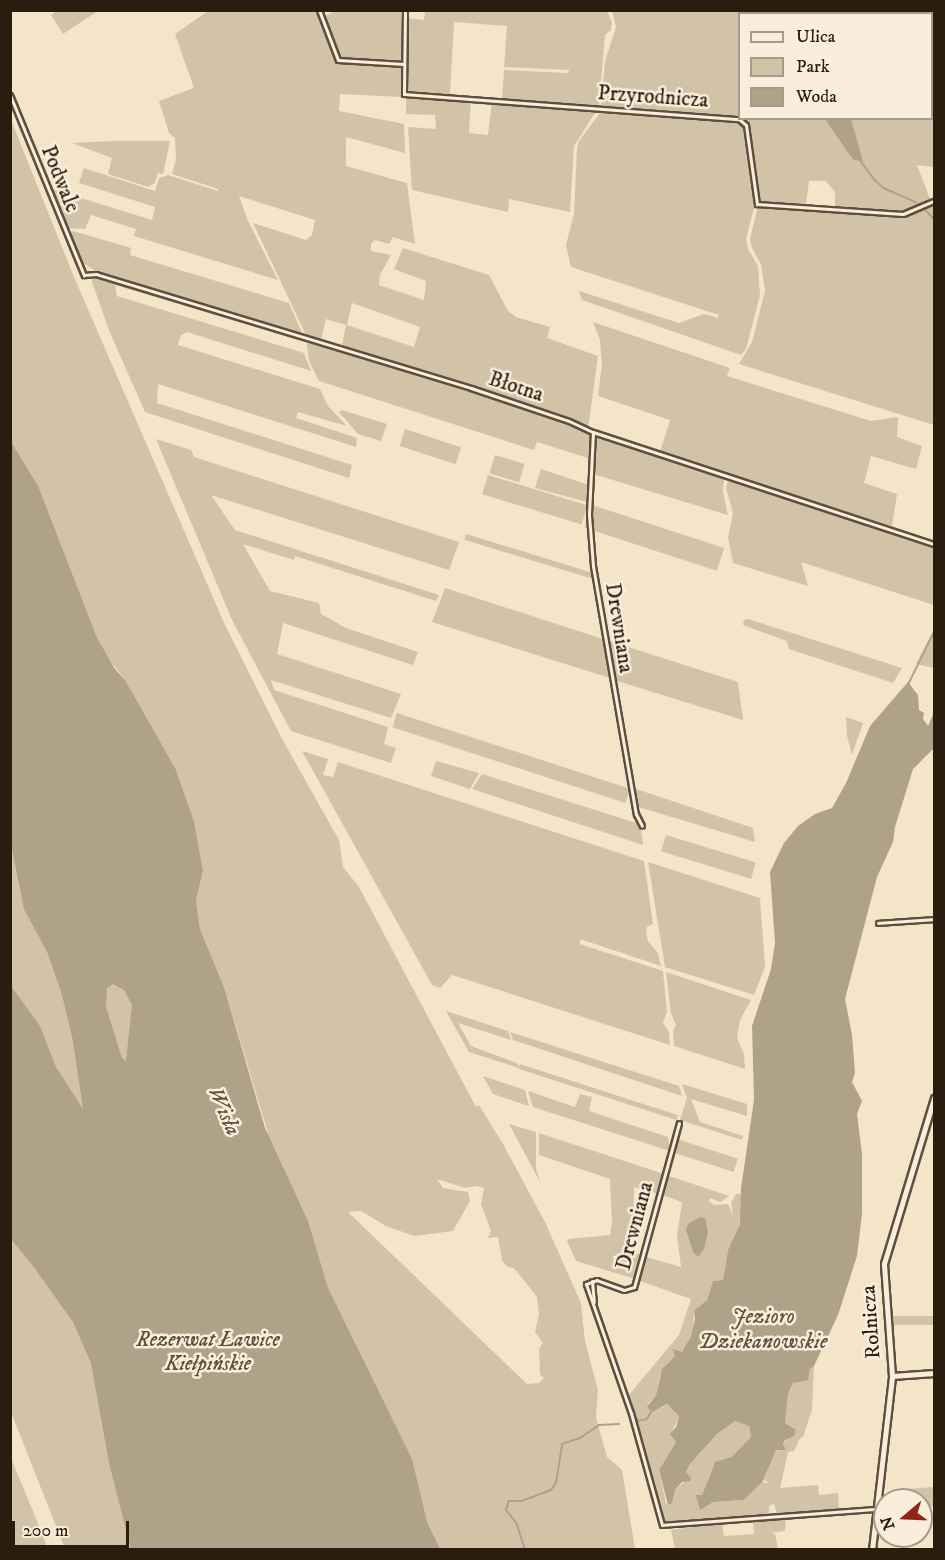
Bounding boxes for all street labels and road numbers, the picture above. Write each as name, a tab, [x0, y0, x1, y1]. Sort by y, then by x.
street label: Przyrodnicza	[597, 81, 709, 113]
street label: Podwale	[35, 142, 85, 216]
street label: Błotna	[485, 366, 547, 408]
street label: Drewniana	[599, 581, 639, 675]
street label: Drewniana	[611, 1179, 659, 1273]
street label: Rolnicza	[856, 1284, 886, 1360]

